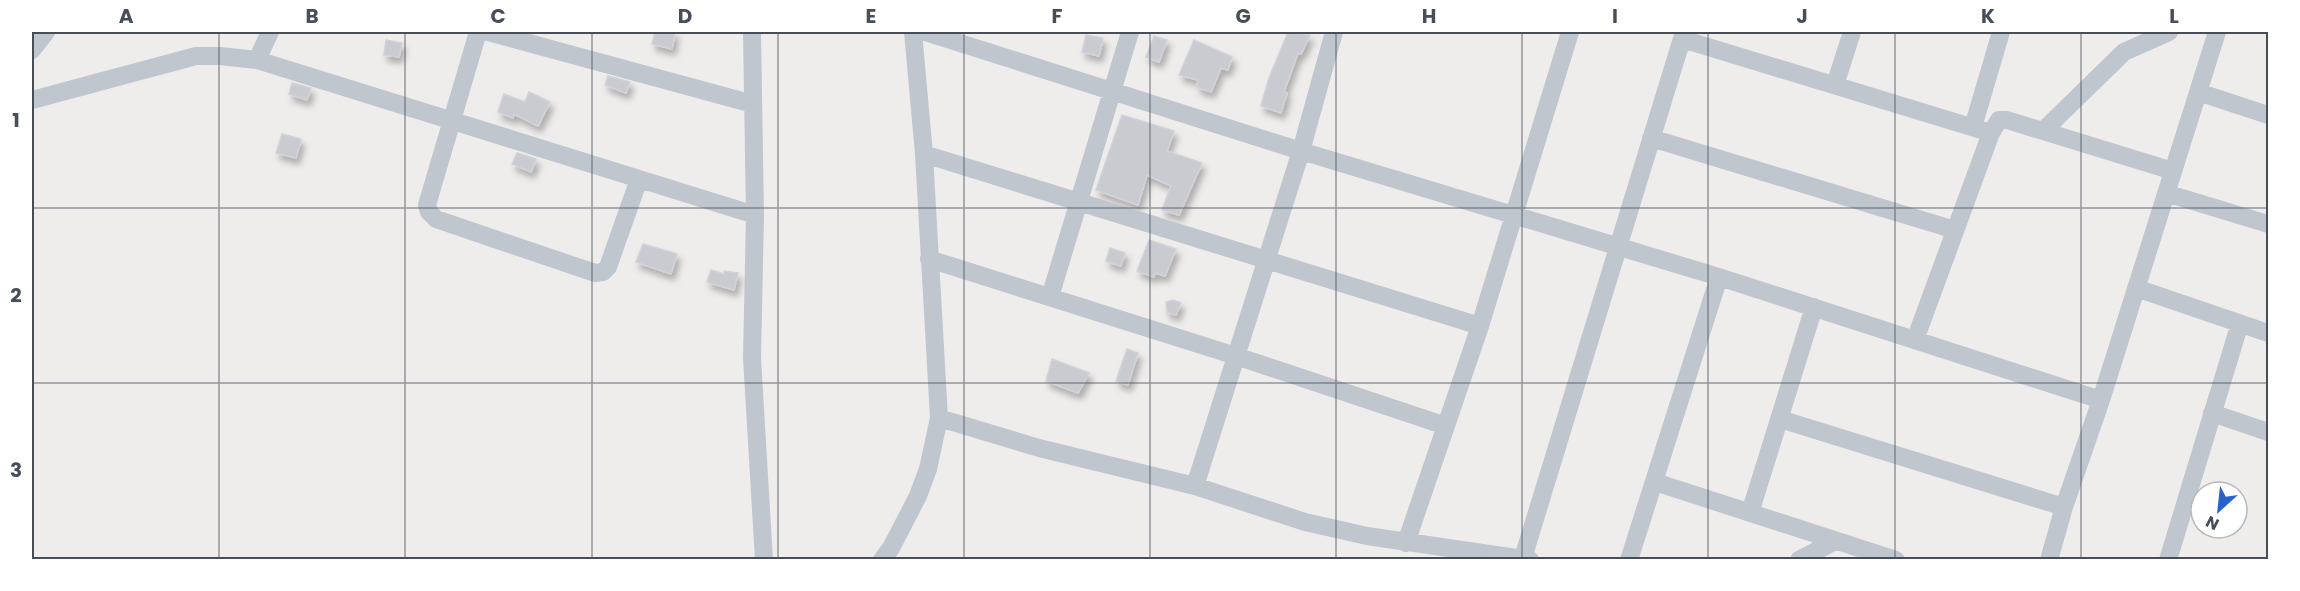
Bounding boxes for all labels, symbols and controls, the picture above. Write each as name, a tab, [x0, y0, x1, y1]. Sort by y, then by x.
text: A	[119, 2, 134, 30]
text: B	[305, 2, 319, 30]
text: C	[490, 2, 506, 30]
text: D	[678, 2, 692, 30]
text: E	[866, 2, 876, 30]
text: F	[1052, 2, 1063, 30]
text: G	[1235, 2, 1251, 30]
text: H	[1422, 2, 1436, 30]
text: I	[1612, 2, 1618, 30]
text: J	[1796, 2, 1808, 30]
text: K	[1981, 2, 1995, 30]
text: L	[2169, 2, 2179, 30]
text: 1	[12, 106, 20, 134]
text: 2	[10, 281, 22, 309]
text: 3	[10, 456, 22, 484]
north arrow	[2189, 480, 2249, 540]
text: N	[2202, 510, 2223, 536]

